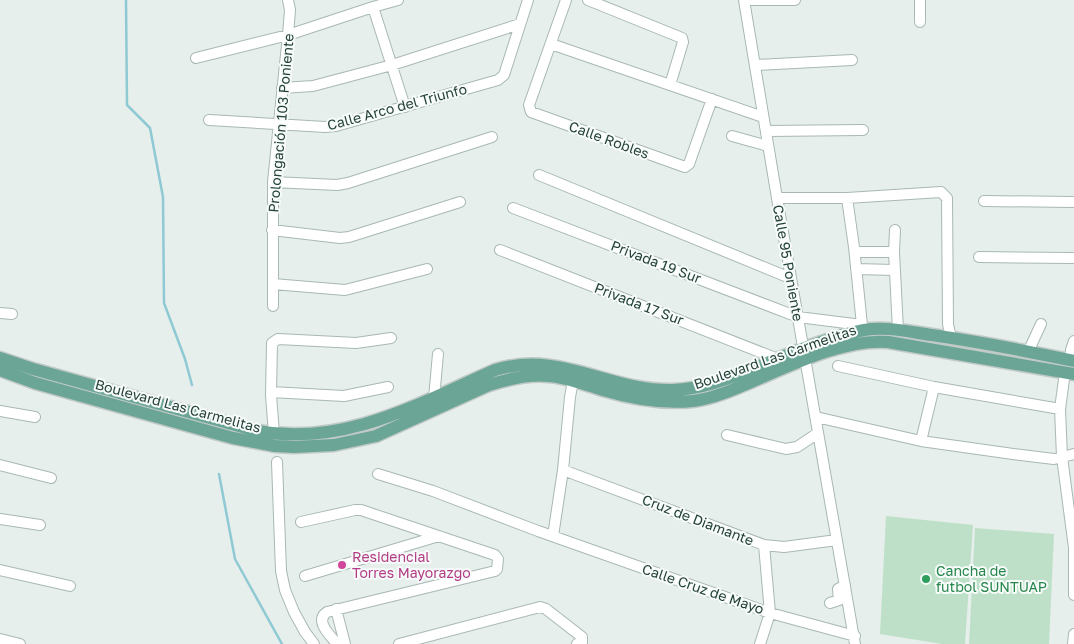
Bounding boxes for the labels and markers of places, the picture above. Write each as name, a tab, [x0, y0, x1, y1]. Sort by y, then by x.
place label: Residencial Torres Mayorazgo	[352, 548, 471, 581]
marker: Residencial Torres Mayorazgo	[336, 559, 348, 571]
place label: Cancha de futbol SUNTUAP	[936, 562, 1047, 595]
marker: Cancha de futbol SUNTUAP	[920, 573, 932, 585]

